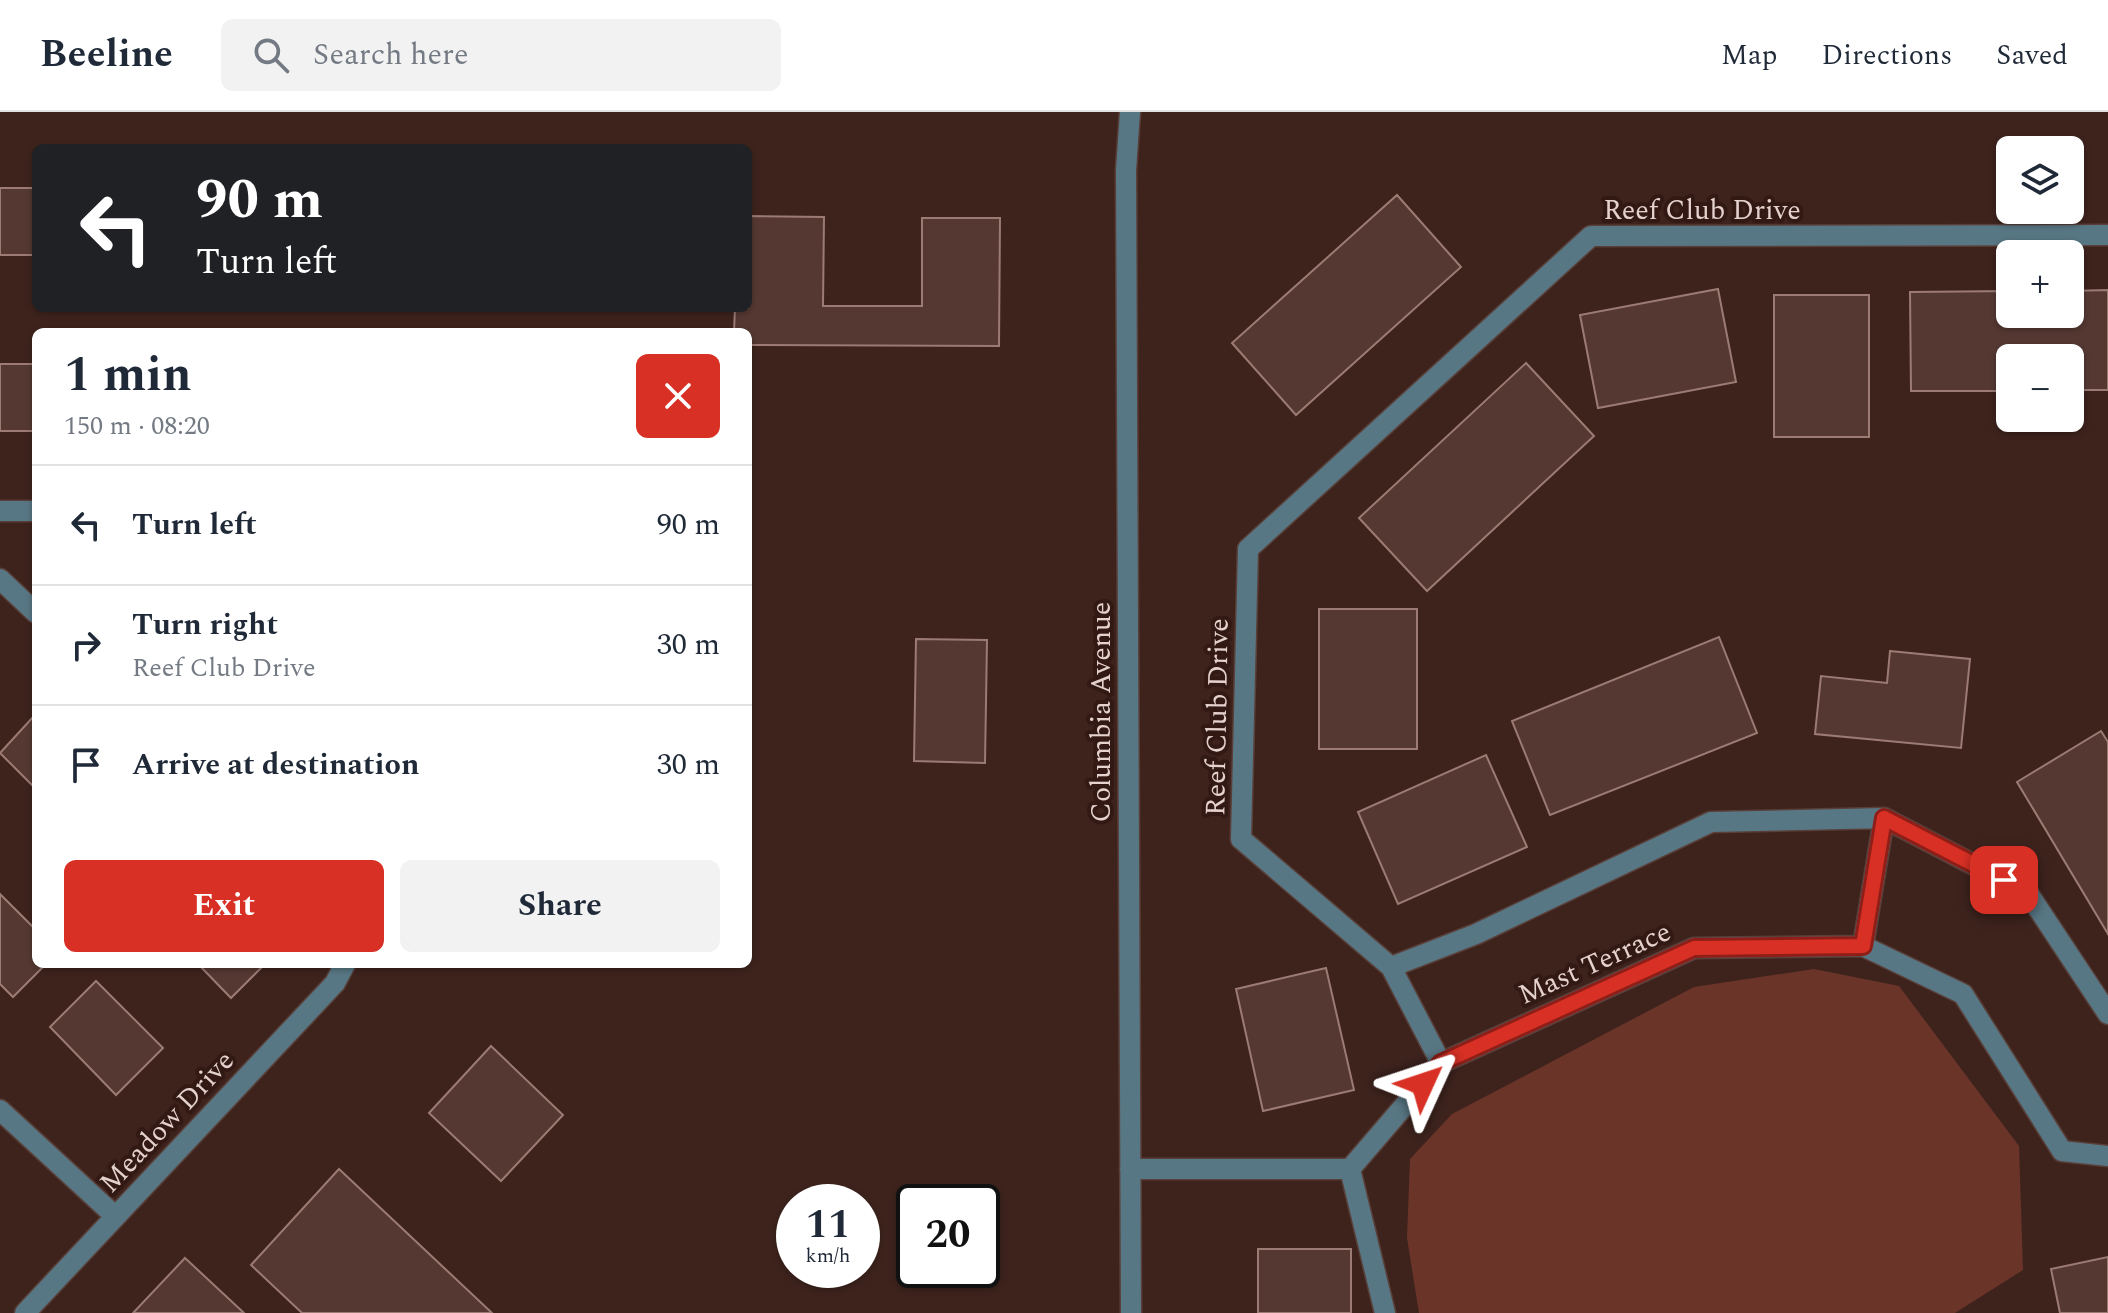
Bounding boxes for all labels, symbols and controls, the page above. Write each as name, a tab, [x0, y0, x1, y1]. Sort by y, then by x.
search box	[221, 19, 781, 91]
text: Beeline	[40, 26, 173, 84]
text: Search here	[313, 32, 469, 78]
icon: search	[249, 33, 293, 77]
text: Map	[1721, 34, 1778, 77]
text: Directions	[1822, 34, 1952, 77]
text: Saved	[1996, 34, 2068, 77]
map controls	[1996, 136, 2084, 432]
button: layers	[1996, 136, 2084, 224]
text: 90 m	[196, 158, 323, 243]
icon: left	[64, 176, 168, 280]
street label: Reef Club Drive	[1603, 189, 1801, 232]
text: Turn left	[196, 235, 337, 290]
button: +	[1996, 240, 2084, 328]
text: 1 min	[64, 339, 192, 412]
button: −	[1996, 344, 2084, 432]
button: close	[636, 354, 720, 438]
text: 150 m · 08:20	[64, 406, 210, 446]
text: Turn left	[132, 502, 257, 548]
text: 90 m	[657, 502, 720, 548]
icon: left	[64, 503, 108, 547]
text: Turn right	[132, 602, 278, 648]
street label: Columbia Avenue	[1080, 602, 1123, 822]
street label: Reef Club Drive	[1194, 618, 1241, 816]
text: 30 m	[657, 622, 720, 668]
icon: right	[64, 623, 108, 667]
text: Reef Club Drive	[132, 648, 316, 688]
text: Arrive at destination	[132, 742, 419, 788]
text: 30 m	[657, 742, 720, 788]
icon: arrive	[64, 743, 108, 787]
pin	[1970, 846, 2038, 914]
icon: arrive	[1982, 858, 2026, 902]
button: Exit	[64, 860, 384, 952]
button: Share	[400, 860, 720, 952]
street label: Mast Terrace	[1511, 910, 1678, 1016]
street label: Meadow Drive	[89, 1041, 245, 1203]
position arrow	[1381, 1042, 1465, 1126]
speed limit sign: 20	[896, 1184, 1000, 1288]
text: 11	[806, 1195, 850, 1256]
text: km/h	[806, 1241, 851, 1271]

